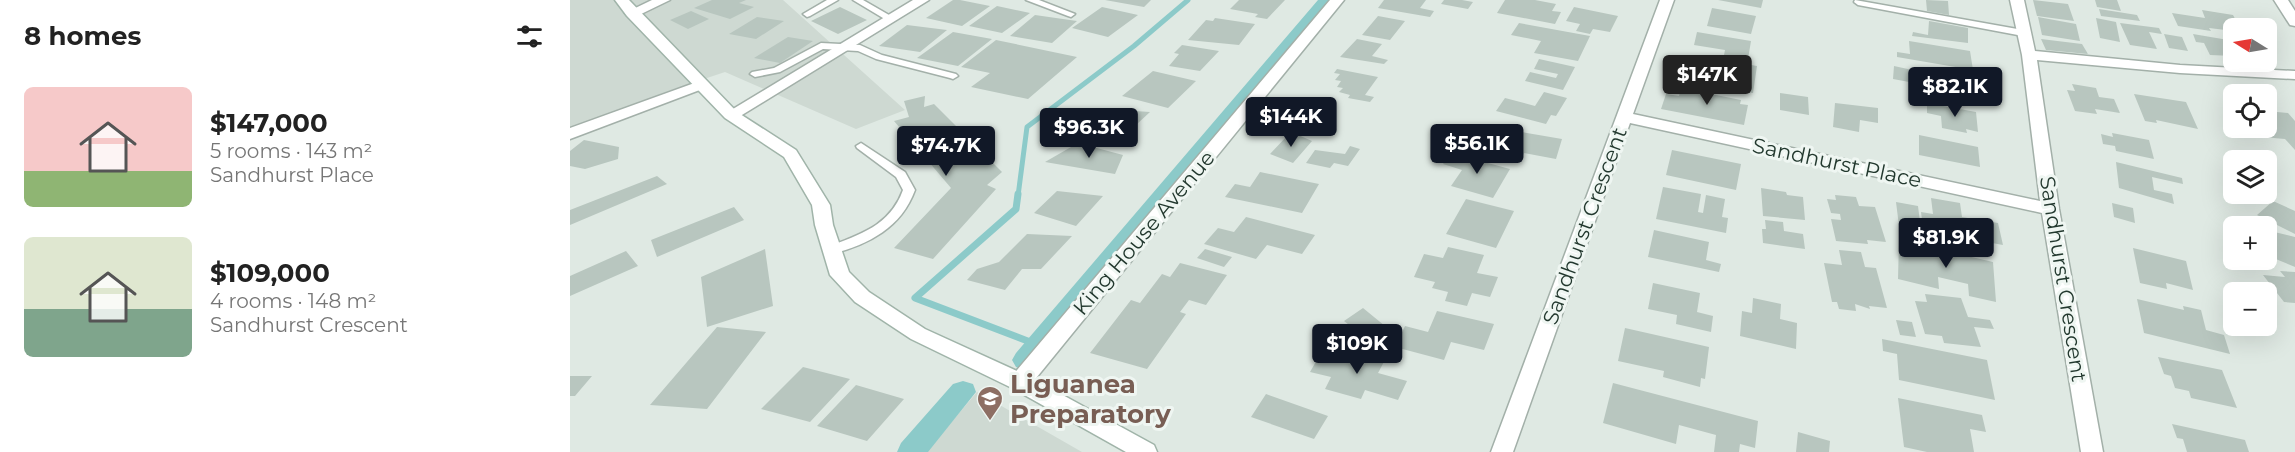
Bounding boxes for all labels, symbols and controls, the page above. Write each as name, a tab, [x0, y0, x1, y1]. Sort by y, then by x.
north arrow	[2223, 18, 2277, 72]
map controls	[2223, 18, 2277, 336]
text: 8 homes	[24, 20, 141, 52]
icon: filters	[513, 20, 546, 53]
pin: $147K	[1665, 55, 1749, 106]
text: $147K	[1677, 62, 1737, 86]
pin: $82.1K	[1906, 67, 2004, 118]
text: $82.1K	[1922, 74, 1988, 98]
button: locate	[2223, 84, 2277, 138]
pin: $144K	[1249, 97, 1333, 148]
text: $144K	[1260, 104, 1322, 128]
text: $147,000	[210, 107, 328, 139]
pin: $96.3K	[1040, 108, 1138, 159]
icon: home	[72, 111, 144, 183]
text: $96.3K	[1054, 115, 1124, 139]
pin: $56.1K	[1428, 124, 1526, 175]
street label: Sandhurst Crescent	[1537, 124, 1632, 328]
pin: $74.7K	[897, 126, 995, 177]
text: $56.1K	[1444, 131, 1510, 155]
street label: Sandhurst Place	[1750, 132, 1924, 193]
text: $74.7K	[911, 133, 981, 157]
text: 5 rooms · 143 m²	[210, 139, 372, 163]
street label: King House Avenue	[1068, 145, 1220, 320]
button: layers	[2223, 150, 2277, 204]
text: Sandhurst Place	[210, 163, 374, 187]
street label: Sandhurst Crescent	[2035, 174, 2092, 383]
button: +	[2223, 216, 2277, 270]
pin: $81.9K	[1897, 218, 1995, 269]
text: $81.9K	[1913, 225, 1979, 249]
text: $109,000	[210, 257, 330, 289]
icon: home	[72, 261, 144, 333]
button: −	[2223, 282, 2277, 336]
text: 4 rooms · 148 m²	[210, 289, 376, 313]
text: Sandhurst Crescent	[210, 313, 408, 337]
pin: $109K	[1315, 324, 1399, 375]
text: $109K	[1326, 331, 1388, 355]
place label: Liguanea Preparatory	[1010, 368, 1171, 430]
school or university icon: Liguanea Preparatory	[975, 384, 1005, 422]

